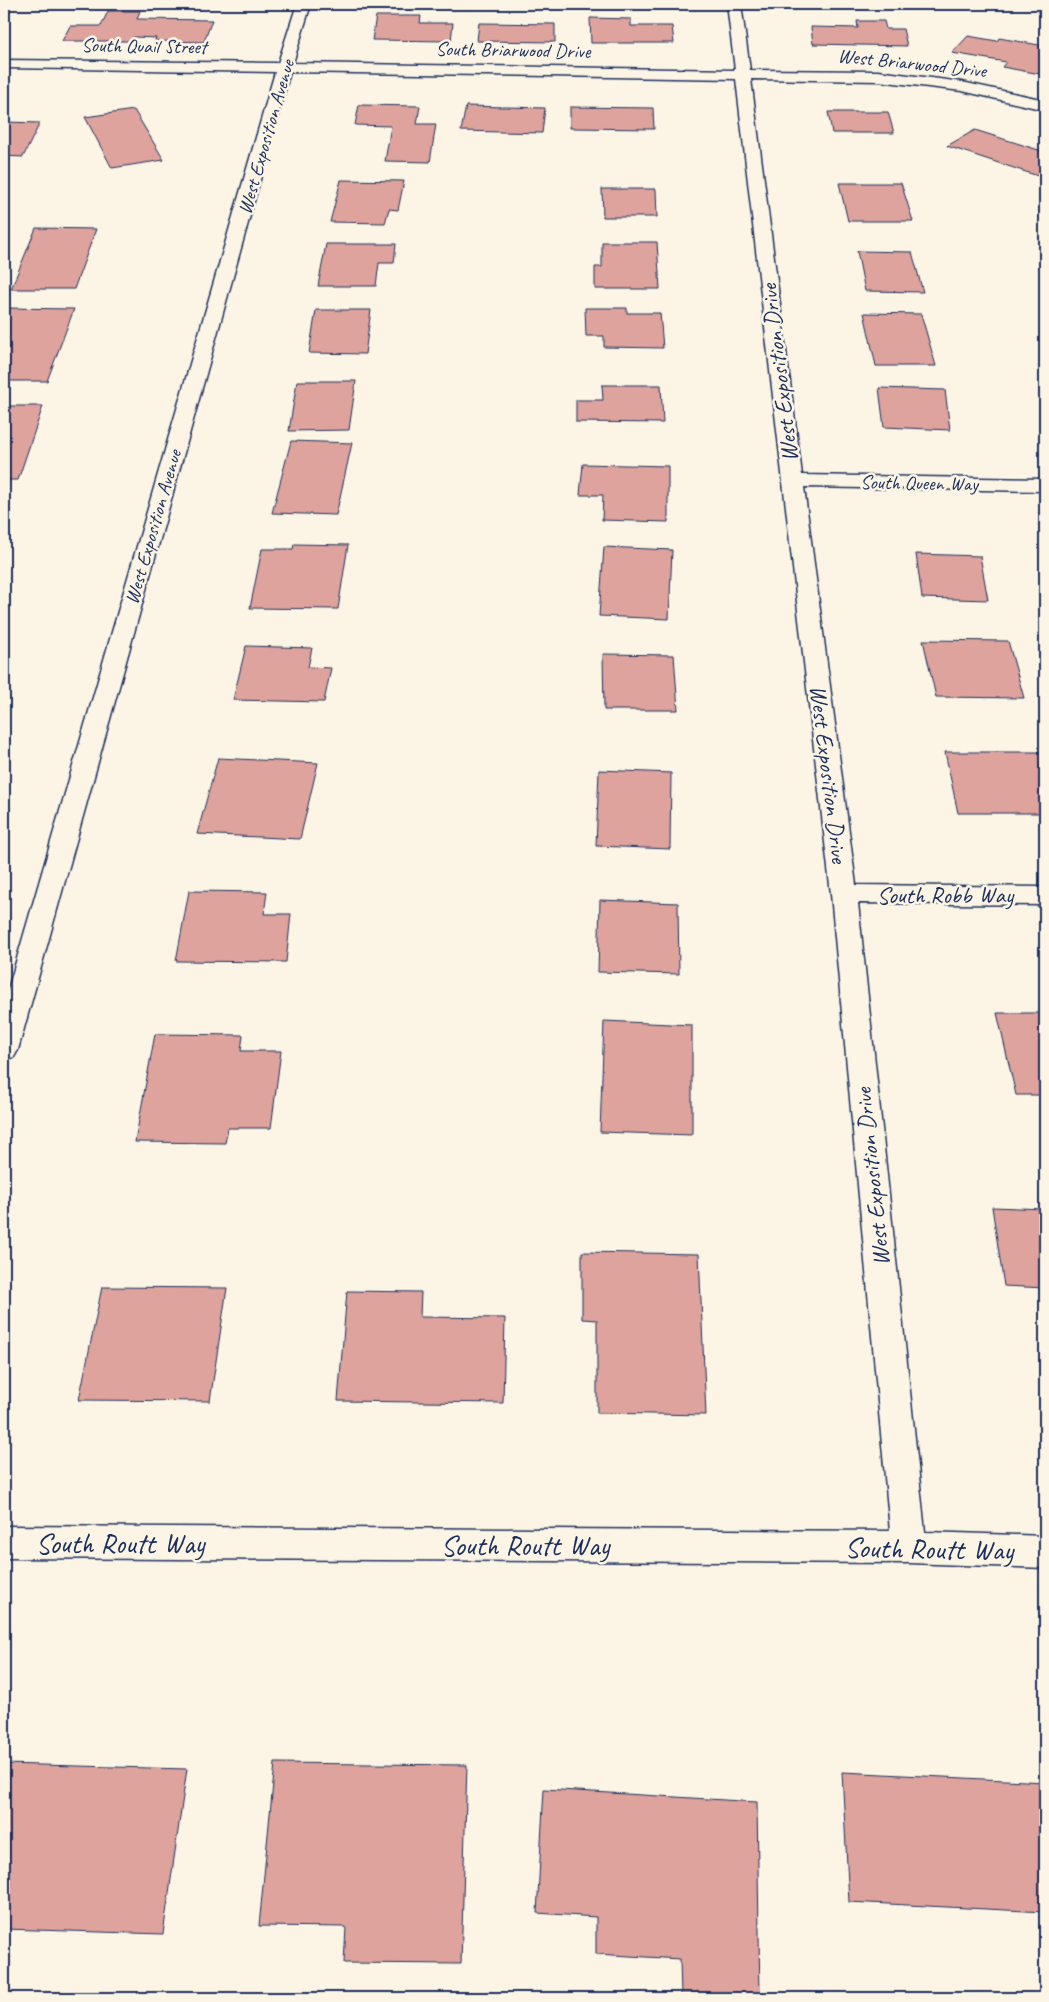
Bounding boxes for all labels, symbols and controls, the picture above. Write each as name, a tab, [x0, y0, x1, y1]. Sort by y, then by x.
street label: South Quail Street	[81, 32, 210, 60]
street label: South Briarwood Drive	[435, 36, 592, 64]
street label: West Briarwood Drive	[837, 43, 989, 83]
street label: West Exposition Avenue	[232, 56, 300, 217]
street label: West Exposition Drive	[753, 280, 805, 463]
street label: West Exposition Avenue	[119, 446, 187, 607]
street label: South Queen Way	[860, 469, 980, 497]
street label: West Exposition Drive	[803, 684, 855, 867]
street label: South Robb Way	[877, 880, 1015, 910]
street label: West Exposition Drive	[848, 1084, 896, 1267]
street label: South Routt Way	[36, 1525, 206, 1562]
street label: South Routt Way	[441, 1527, 611, 1564]
street label: South Routt Way	[844, 1529, 1016, 1569]

